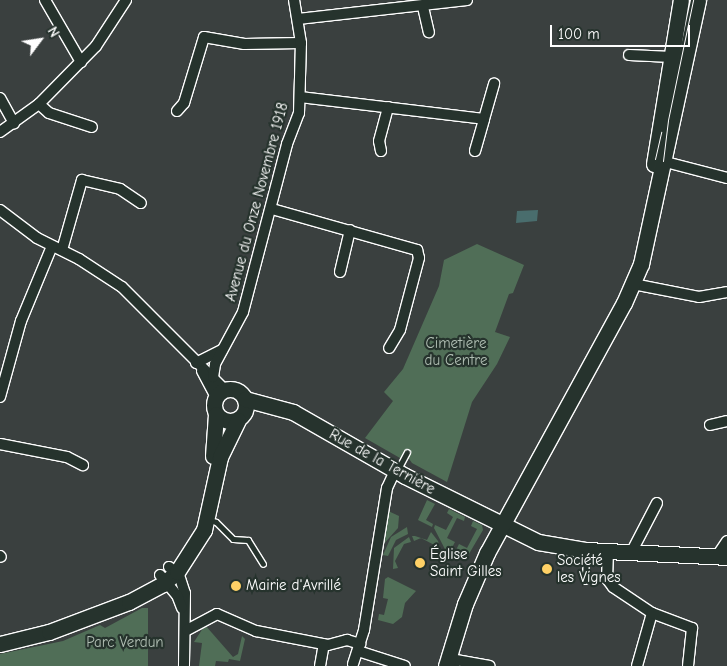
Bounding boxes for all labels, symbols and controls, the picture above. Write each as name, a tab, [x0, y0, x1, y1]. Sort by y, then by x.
north arrow	[15, 15, 65, 65]
scale bar	[552, 15, 692, 47]
text: N	[44, 24, 63, 40]
text: 100 m	[558, 25, 600, 43]
street label: Avenue du Onze Novembre 1918	[222, 101, 292, 303]
park label: Cimetière du Centre	[424, 334, 488, 369]
street label: Rue de la Ternière	[326, 425, 438, 499]
place label: Église Saint Gilles	[430, 545, 501, 580]
place label: Société les Vignes	[557, 551, 620, 586]
marker: Église Saint Gilles	[414, 557, 426, 569]
marker: Société les Vignes	[541, 563, 553, 575]
place label: Mairie d'Avrillé	[246, 577, 341, 595]
marker: Mairie d'Avrillé	[230, 580, 242, 592]
park label: Parc Verdun	[86, 634, 164, 652]

